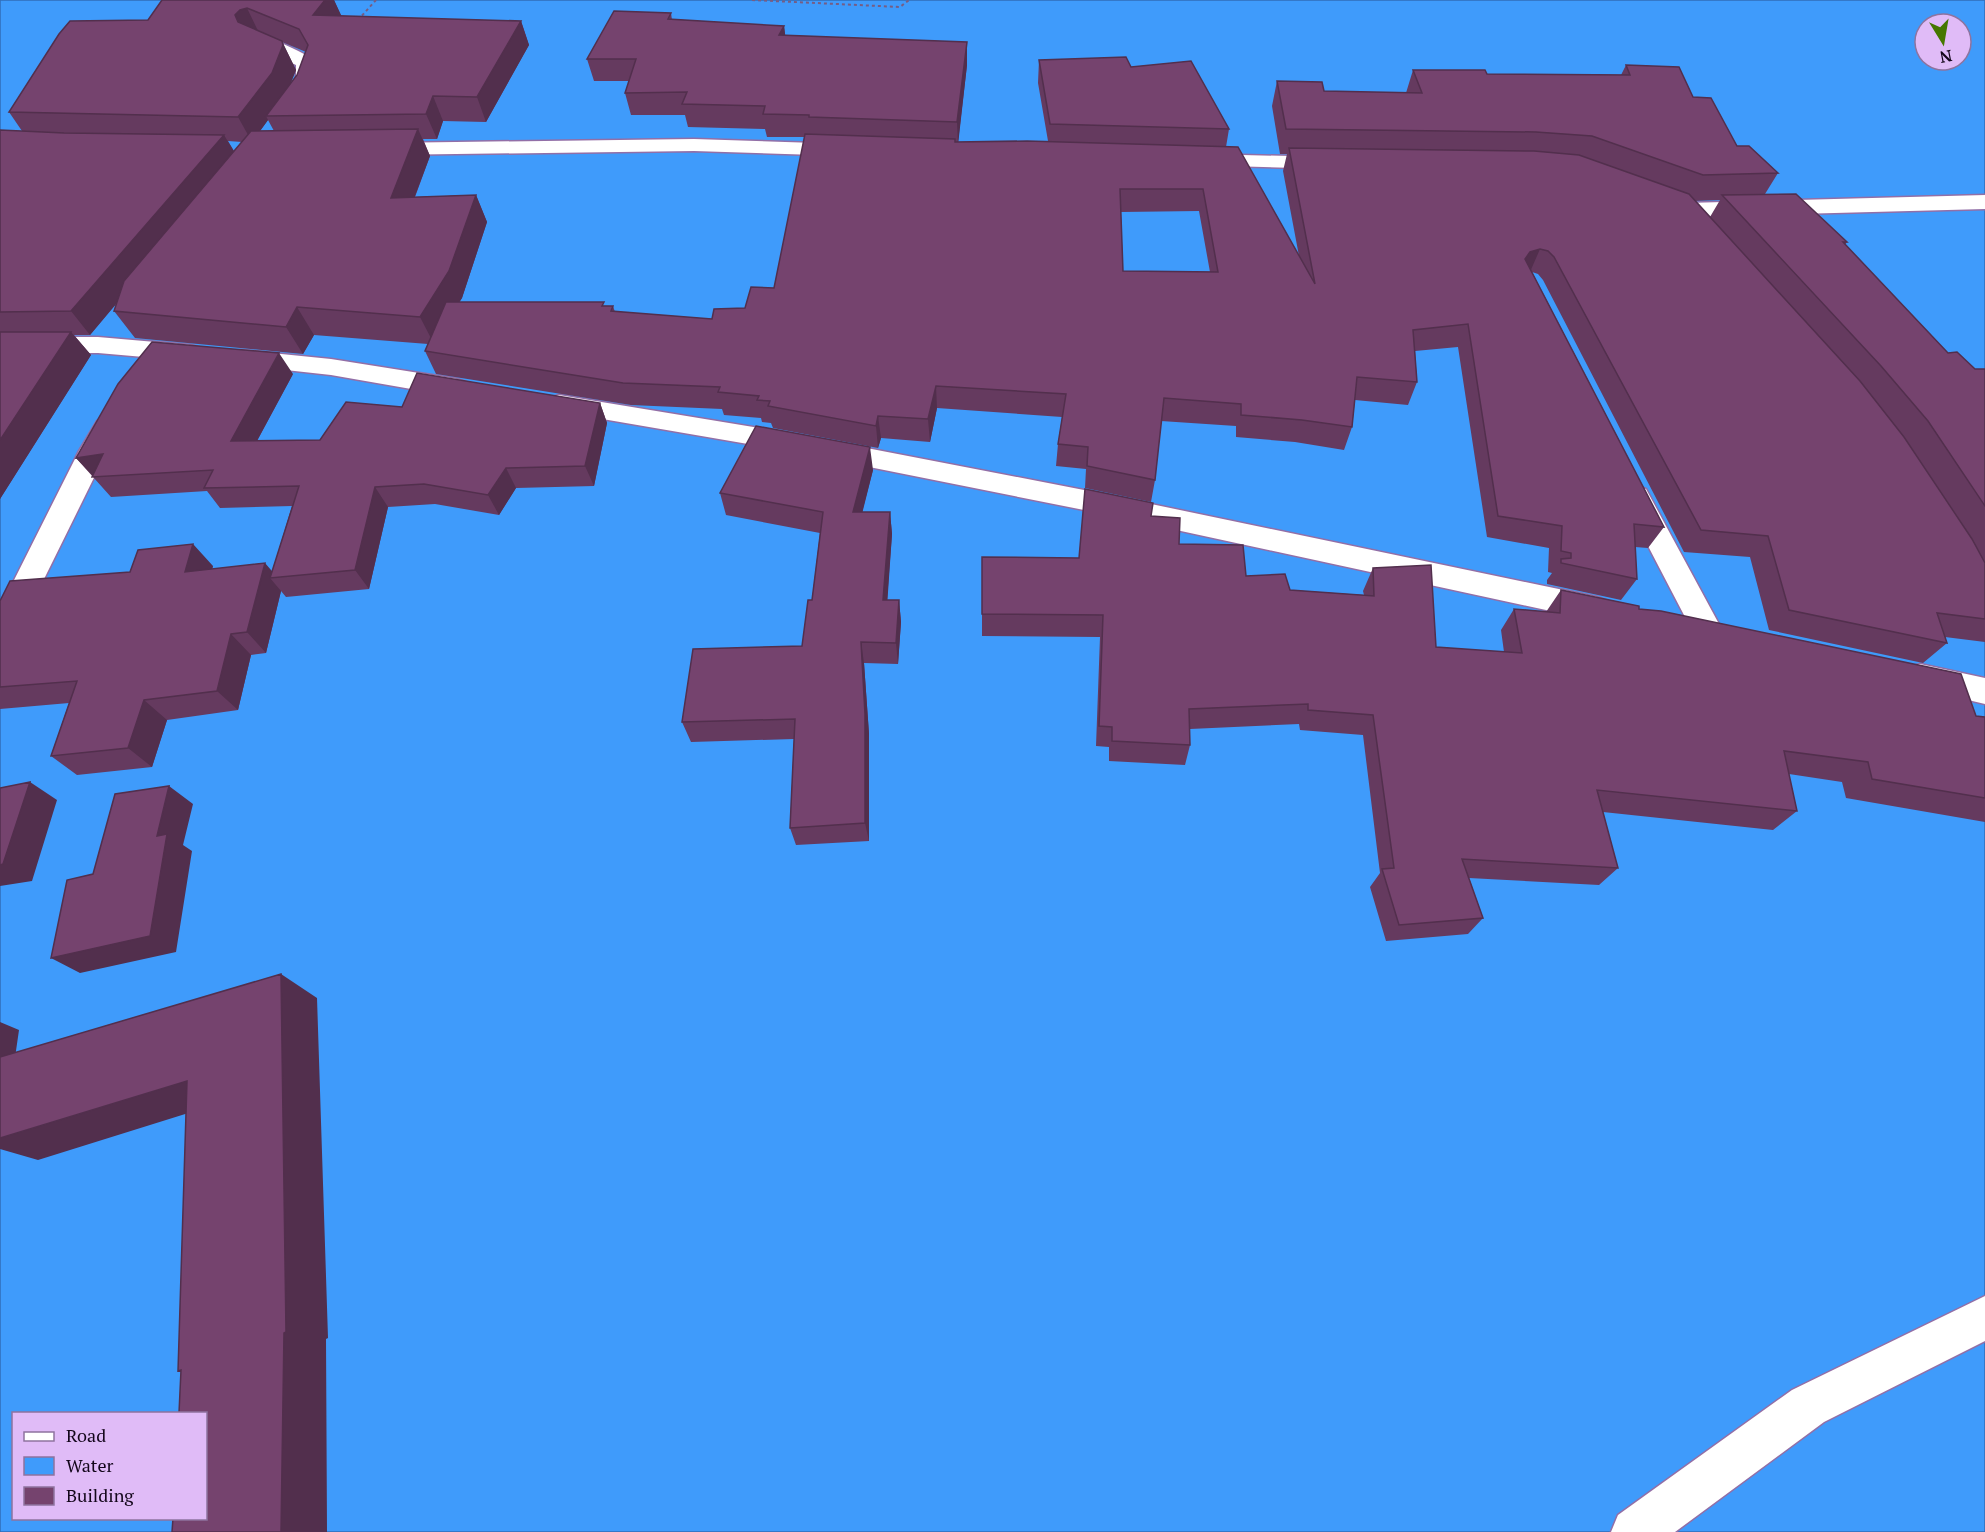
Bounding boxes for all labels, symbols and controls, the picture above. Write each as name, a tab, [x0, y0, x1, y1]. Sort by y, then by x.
north arrow	[1913, 12, 1973, 72]
text: N	[1938, 45, 1954, 69]
legend	[12, 1412, 207, 1520]
text: Road	[66, 1423, 106, 1447]
text: Water	[66, 1453, 113, 1477]
text: Building	[66, 1483, 134, 1507]

